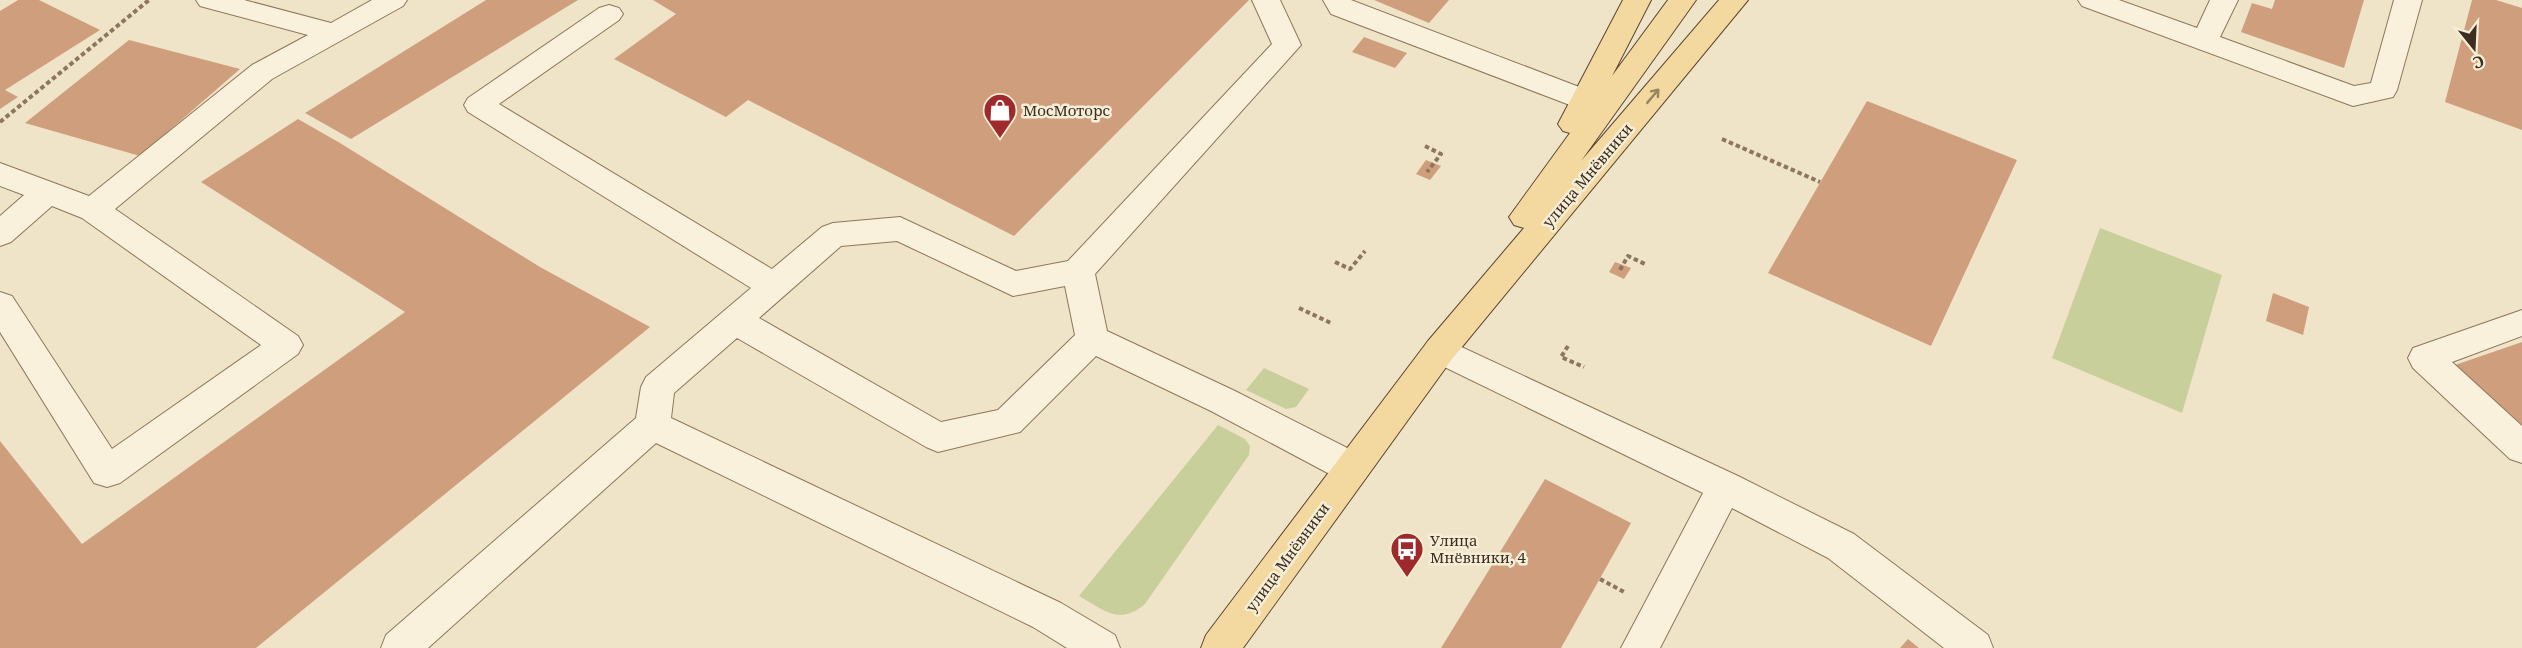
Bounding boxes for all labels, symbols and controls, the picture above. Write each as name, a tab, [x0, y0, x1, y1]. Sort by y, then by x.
north arrow	[2444, 18, 2504, 78]
text: С	[2470, 50, 2487, 74]
one-way arrow	[1646, 88, 1659, 104]
shop icon: МосМоторс	[982, 92, 1018, 139]
place label: МосМоторс	[1023, 100, 1110, 120]
street label: улица Мнёвники	[1538, 119, 1636, 231]
street label: улица Мнёвники	[1241, 498, 1333, 616]
place label: Улица Мнёвники, 4	[1430, 530, 1527, 567]
bus stop icon: Улица Мнёвники, 4	[1389, 531, 1425, 578]

